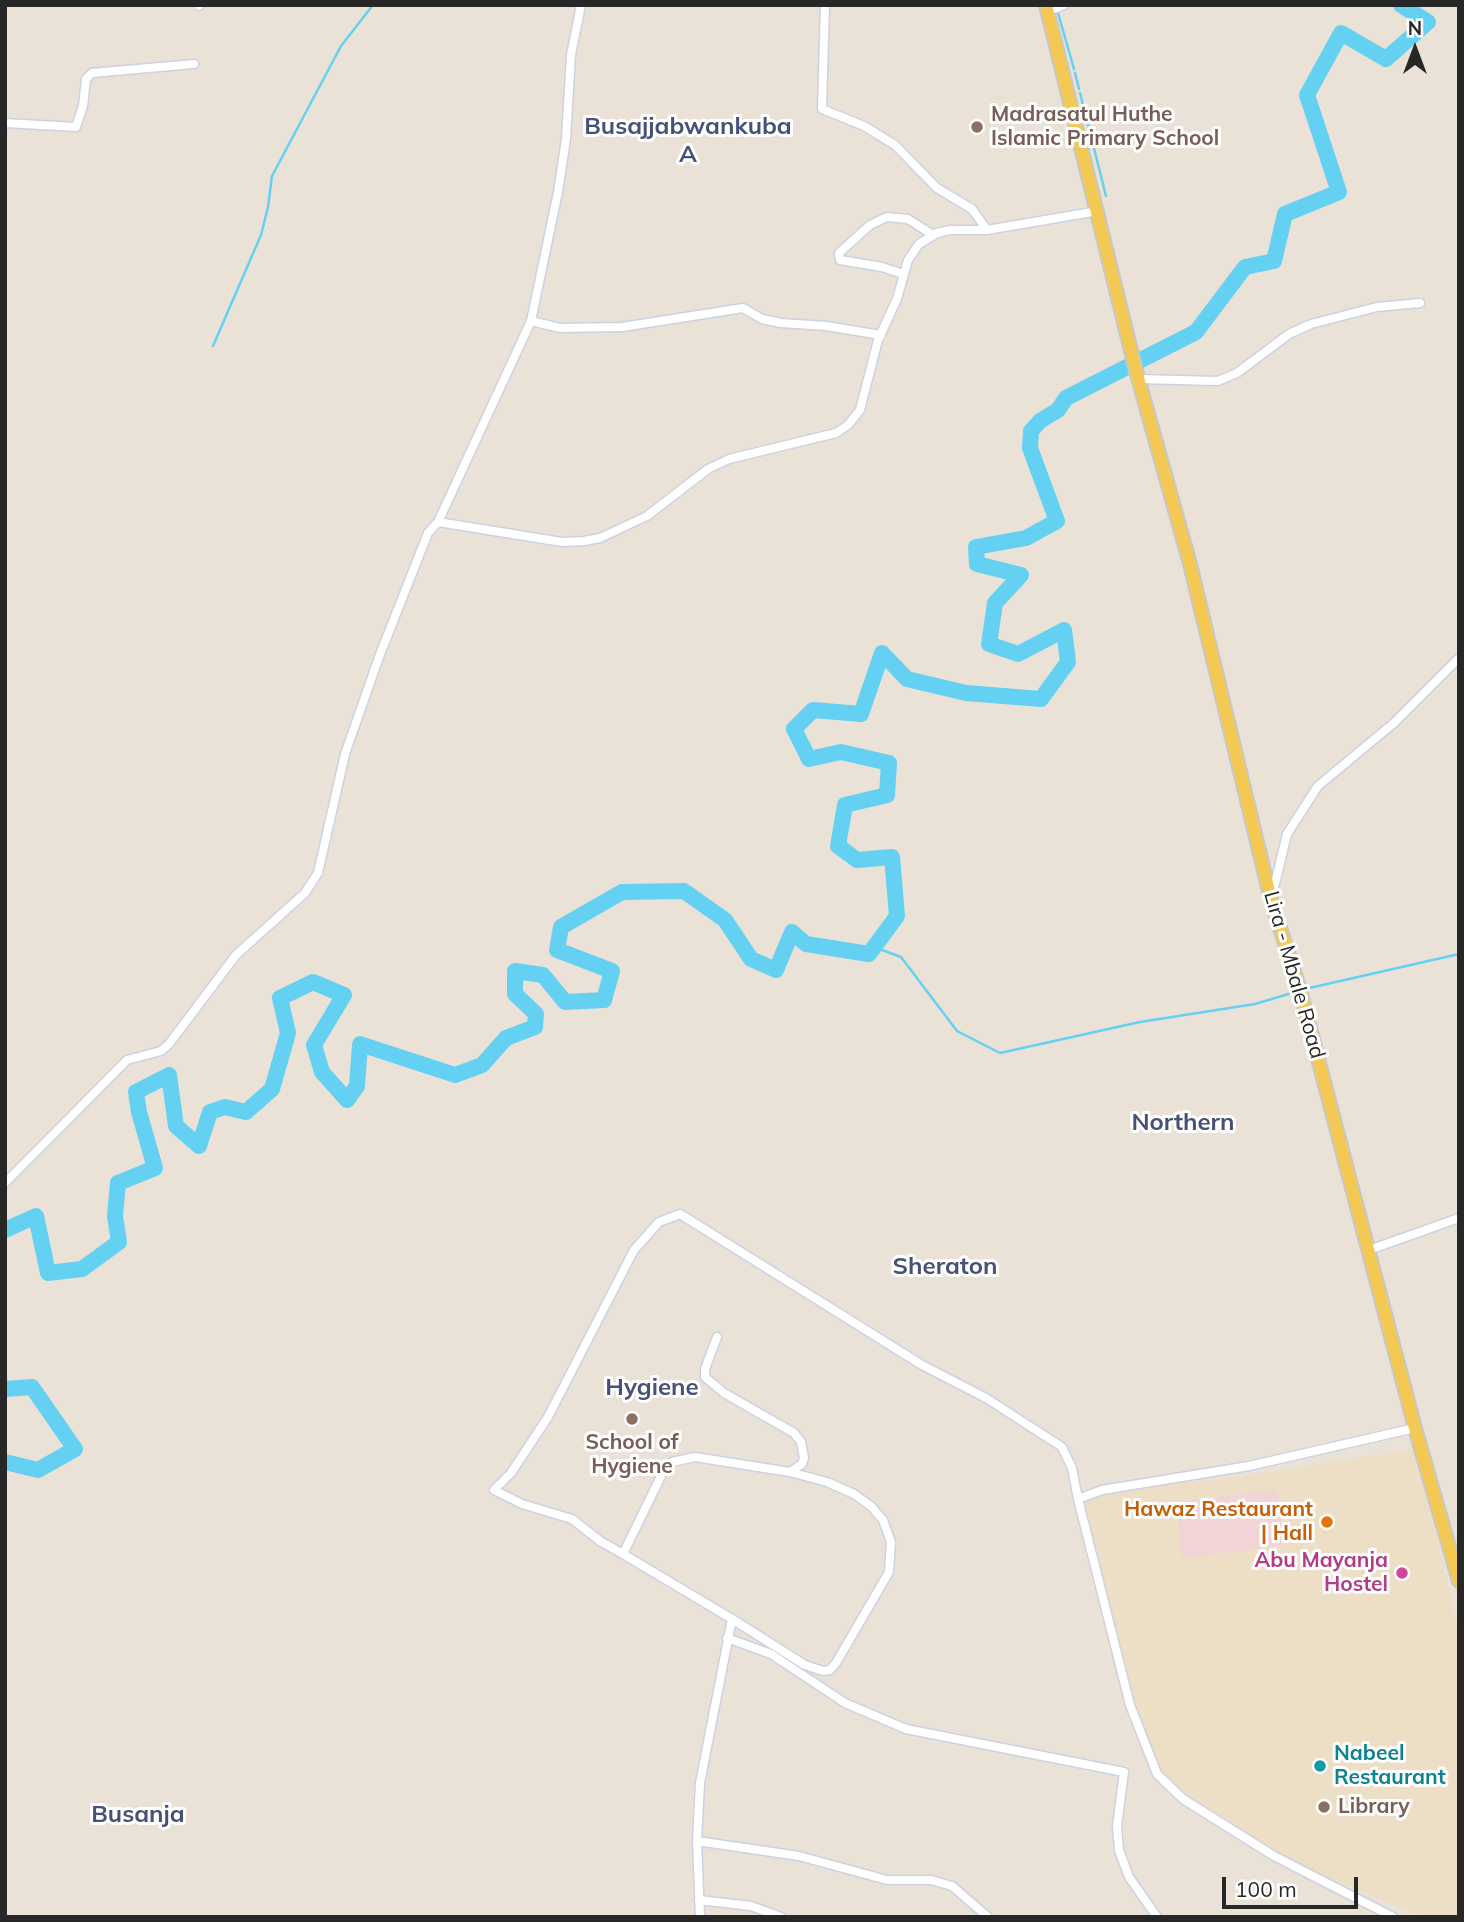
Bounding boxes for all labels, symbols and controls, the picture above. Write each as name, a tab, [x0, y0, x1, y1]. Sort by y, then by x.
north arrow	[1380, 14, 1450, 84]
text: N	[1408, 16, 1422, 40]
place label: Madrasatul Huthe Islamic Primary School	[991, 102, 1219, 152]
district label: Busajjabwankuba A	[584, 113, 792, 169]
marker: Madrasatul Huthe Islamic Primary School	[969, 119, 985, 135]
street label: Lira - Mbale Road	[1258, 888, 1330, 1062]
district label: Northern	[1131, 1109, 1235, 1137]
district label: Sheraton	[893, 1253, 997, 1281]
district label: Hygiene	[605, 1374, 699, 1402]
marker: School of Hygiene	[624, 1411, 640, 1427]
place label: School of Hygiene	[586, 1430, 678, 1480]
place label: Hawaz Restaurant | Hall	[1124, 1497, 1313, 1547]
marker: Hawaz Restaurant | Hall	[1319, 1514, 1335, 1530]
place label: Abu Mayanja Hostel	[1254, 1548, 1388, 1598]
marker: Abu Mayanja Hostel	[1394, 1565, 1410, 1581]
place label: Nabeel Restaurant	[1334, 1741, 1446, 1791]
marker: Nabeel Restaurant	[1312, 1758, 1328, 1774]
place label: Library	[1338, 1794, 1410, 1820]
marker: Library	[1316, 1799, 1332, 1815]
district label: Busanja	[91, 1801, 185, 1829]
scale bar	[1226, 1862, 1362, 1906]
text: 100 m	[1235, 1876, 1297, 1902]

